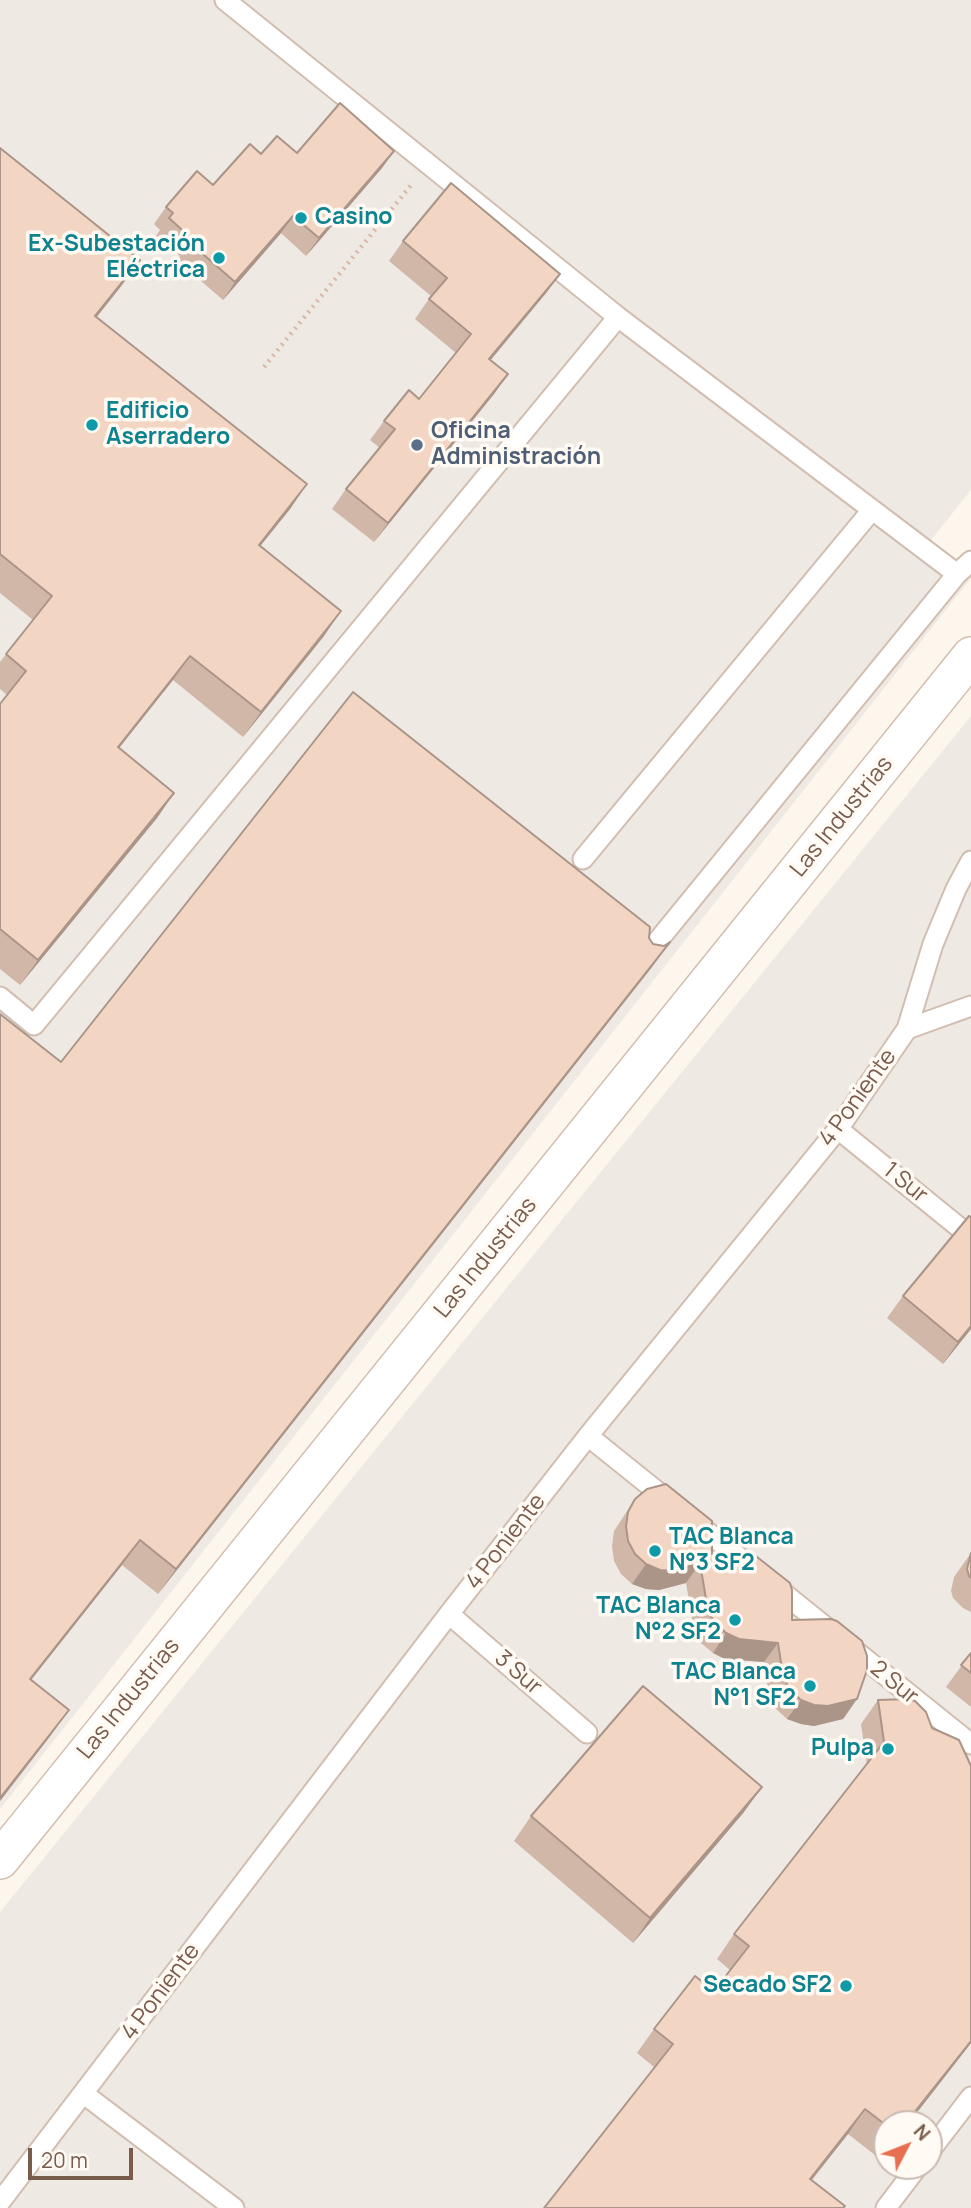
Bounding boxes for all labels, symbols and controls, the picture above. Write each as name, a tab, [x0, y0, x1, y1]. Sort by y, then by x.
place label: Casino	[315, 204, 393, 232]
marker: Casino	[293, 210, 309, 226]
place label: Ex-Subestación Eléctrica	[28, 231, 205, 285]
marker: Ex-Subestación Eléctrica	[211, 250, 227, 266]
place label: Edificio Aserradero	[106, 398, 230, 452]
marker: Edificio Aserradero	[84, 417, 100, 433]
place label: Oficina Administración	[431, 418, 601, 472]
marker: Oficina Administración	[409, 437, 425, 453]
street label: Las Industrias	[785, 751, 899, 883]
street label: 4 Poniente	[813, 1044, 903, 1152]
street label: 1 Sur	[877, 1157, 933, 1209]
street label: Las Industrias	[429, 1192, 543, 1324]
street label: 4 Poniente	[460, 1489, 552, 1595]
place label: TAC Blanca N°3 SF2	[669, 1524, 794, 1578]
marker: TAC Blanca N°3 SF2	[647, 1543, 663, 1559]
place label: TAC Blanca N°2 SF2	[596, 1593, 721, 1647]
marker: TAC Blanca N°2 SF2	[727, 1612, 743, 1628]
street label: Las Industrias	[72, 1633, 186, 1765]
street label: 3 Sur	[489, 1645, 547, 1701]
street label: 2 Sur	[864, 1655, 924, 1711]
place label: TAC Blanca N°1 SF2	[671, 1659, 796, 1713]
marker: TAC Blanca N°1 SF2	[802, 1678, 818, 1694]
place label: Pulpa	[811, 1735, 874, 1763]
marker: Pulpa	[880, 1741, 896, 1757]
street label: 4 Poniente	[116, 1938, 206, 2046]
place label: Secado SF2	[703, 1972, 832, 2000]
marker: Secado SF2	[838, 1978, 854, 1994]
north arrow	[873, 2110, 943, 2180]
text: N	[908, 2119, 936, 2146]
scale bar	[32, 2134, 136, 2178]
text: 20 m	[41, 2146, 88, 2174]

